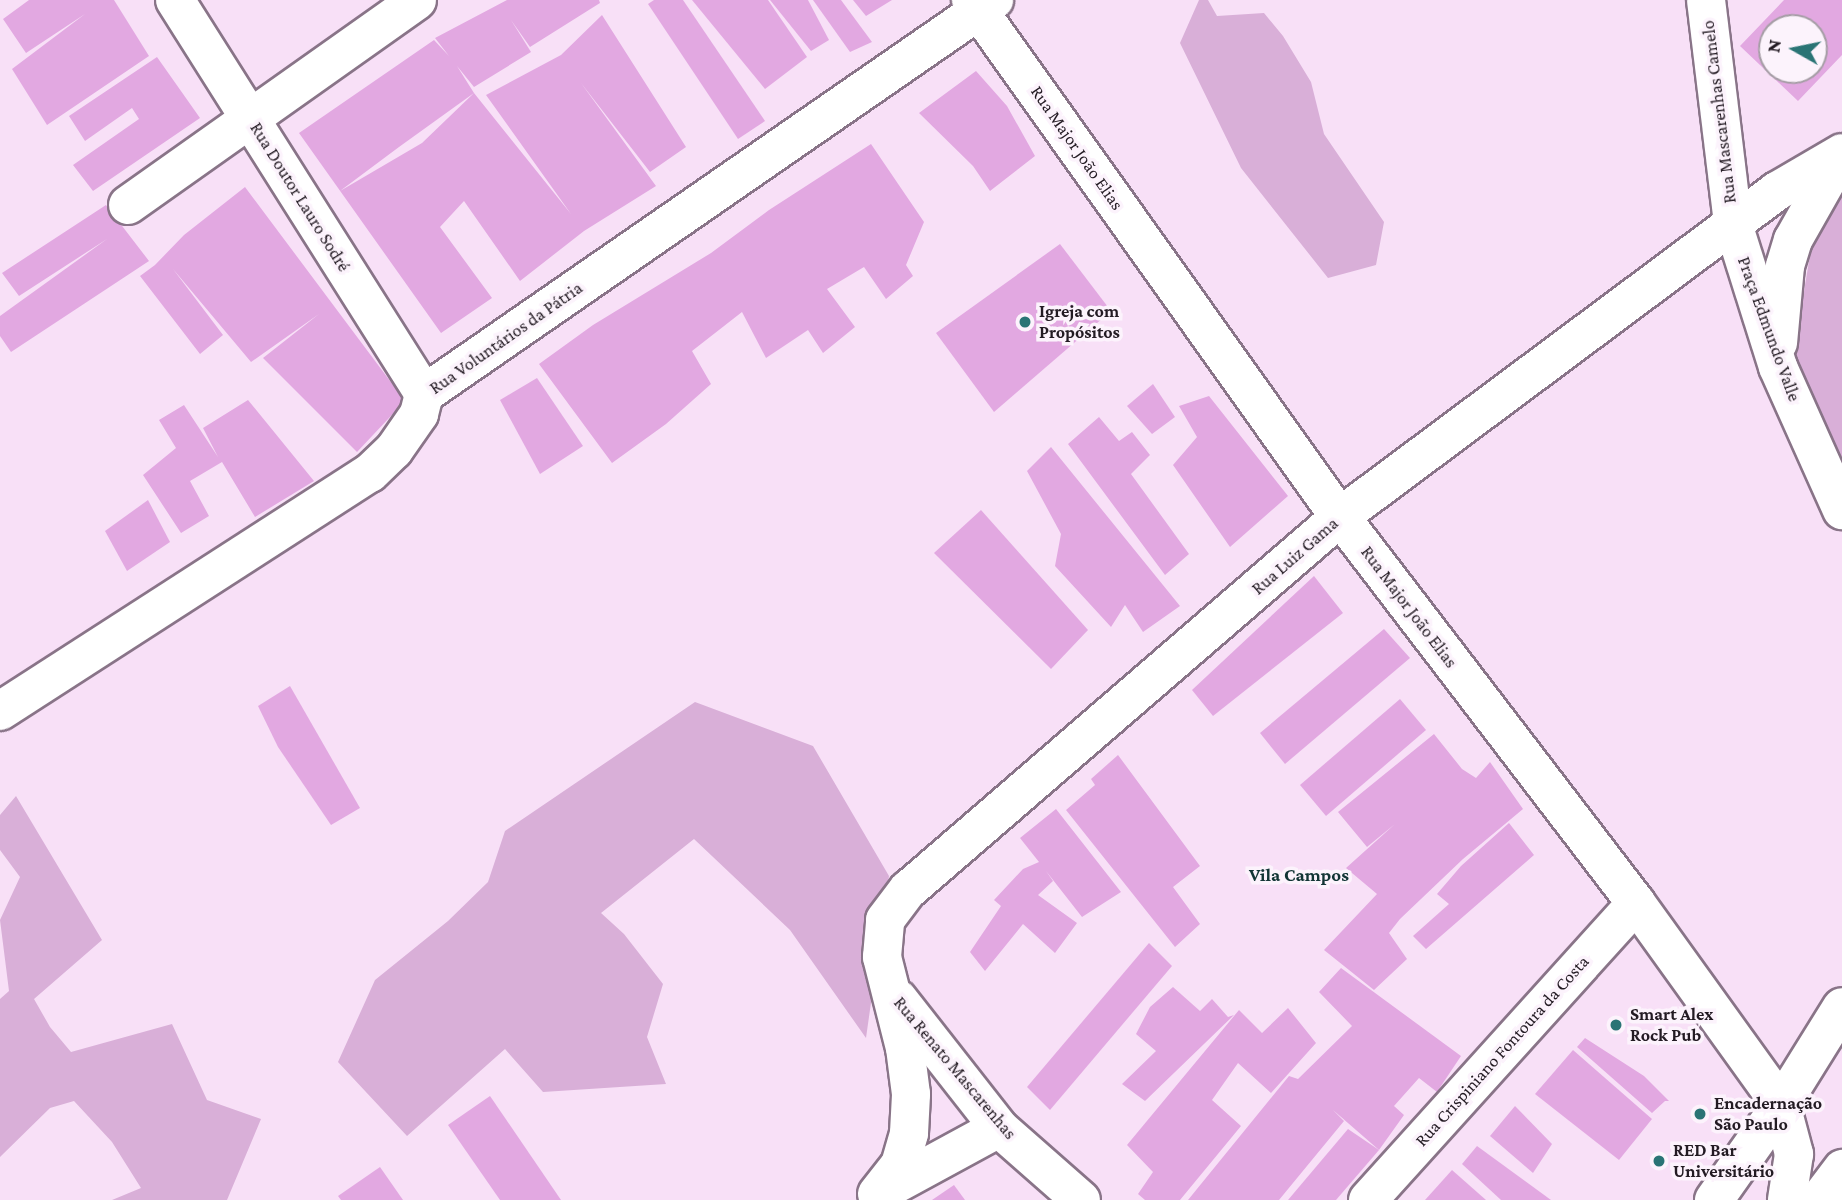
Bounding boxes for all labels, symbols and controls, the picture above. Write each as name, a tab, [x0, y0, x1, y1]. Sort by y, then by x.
north arrow	[1758, 14, 1828, 84]
street label: Rua Mascarenhas Camelo	[1697, 19, 1741, 205]
text: N	[1762, 38, 1785, 54]
street label: Rua Major João Elias	[1026, 82, 1128, 214]
street label: Rua Doutor Lauro Sodré	[245, 118, 355, 276]
street label: Praça Edmundo Valle	[1733, 254, 1805, 404]
street label: Rua Voluntários da Pátria	[425, 277, 587, 399]
place label: Igreja com Propósitos	[1039, 301, 1120, 344]
marker: Igreja com Propósitos	[1017, 314, 1033, 330]
street label: Rua Luiz Gama	[1247, 513, 1343, 599]
street label: Rua Major João Elias	[1356, 542, 1462, 672]
district label: Vila Campos	[1249, 864, 1349, 886]
street label: Rua Crispiniano Fontoura da Costa	[1410, 951, 1594, 1151]
street label: Rua Renato Mascarenhas	[889, 992, 1021, 1144]
place label: Smart Alex Rock Pub	[1630, 1004, 1713, 1046]
marker: Smart Alex Rock Pub	[1608, 1017, 1624, 1033]
place label: Encadernação São Paulo	[1714, 1093, 1822, 1136]
marker: Encadernação São Paulo	[1692, 1106, 1708, 1122]
place label: RED Bar Universitário	[1673, 1140, 1774, 1182]
marker: RED Bar Universitário	[1651, 1153, 1667, 1169]

